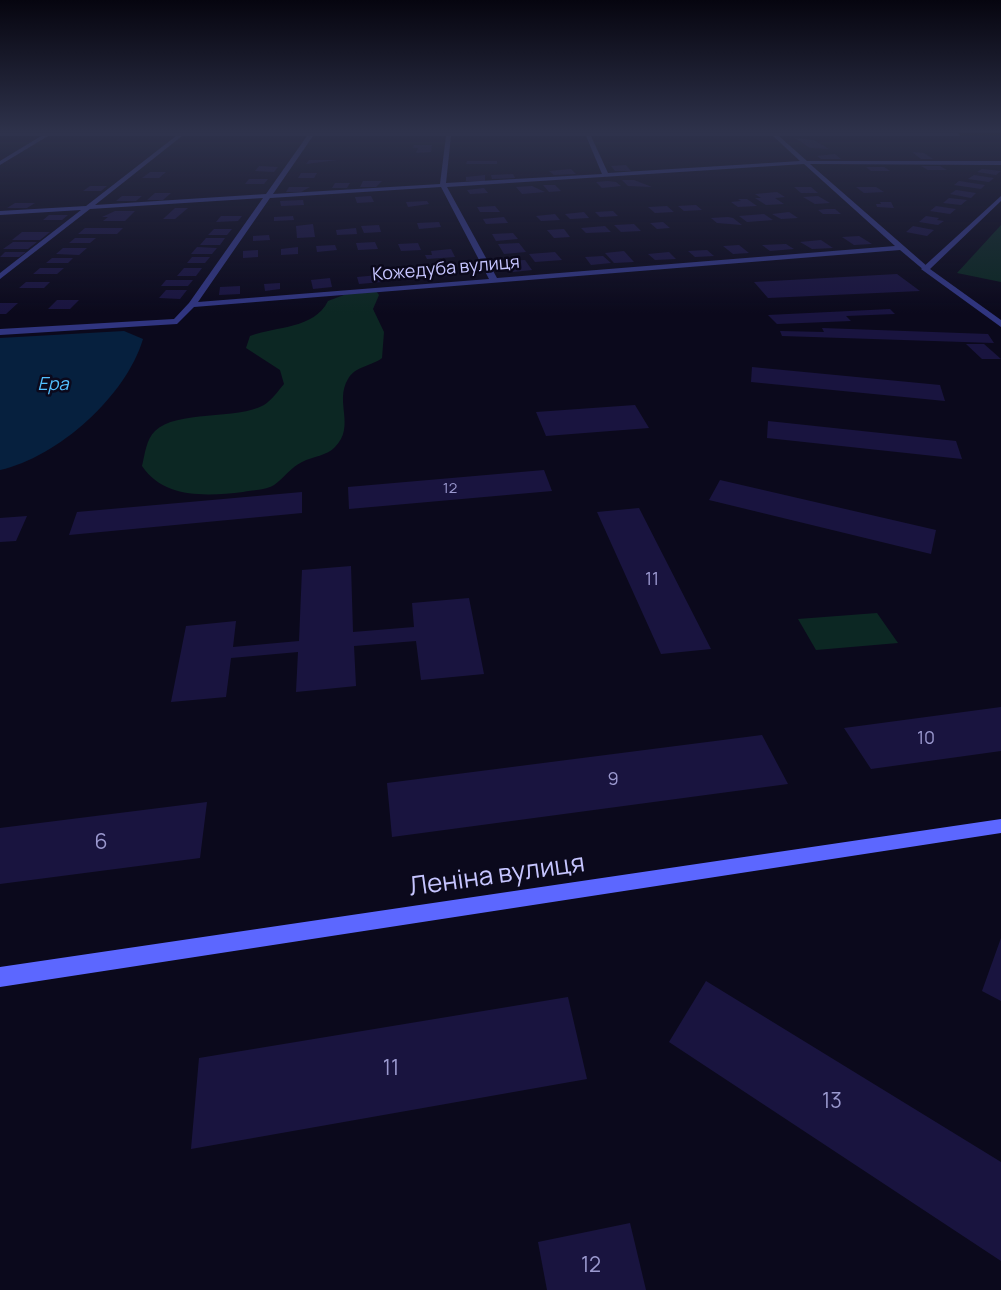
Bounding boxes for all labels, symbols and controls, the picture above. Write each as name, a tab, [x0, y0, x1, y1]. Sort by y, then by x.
street label: Кожедуба вулиця	[371, 252, 521, 286]
water label: Ера	[38, 374, 68, 396]
house number: 12	[443, 480, 457, 498]
house number: 11	[645, 569, 659, 591]
house number: 10	[917, 728, 935, 750]
house number: 9	[607, 769, 619, 791]
house number: 6	[94, 830, 108, 856]
street label: Леніна вулиця	[407, 848, 587, 904]
house number: 11	[383, 1056, 399, 1082]
house number: 13	[822, 1089, 842, 1115]
house number: 12	[581, 1253, 601, 1279]

